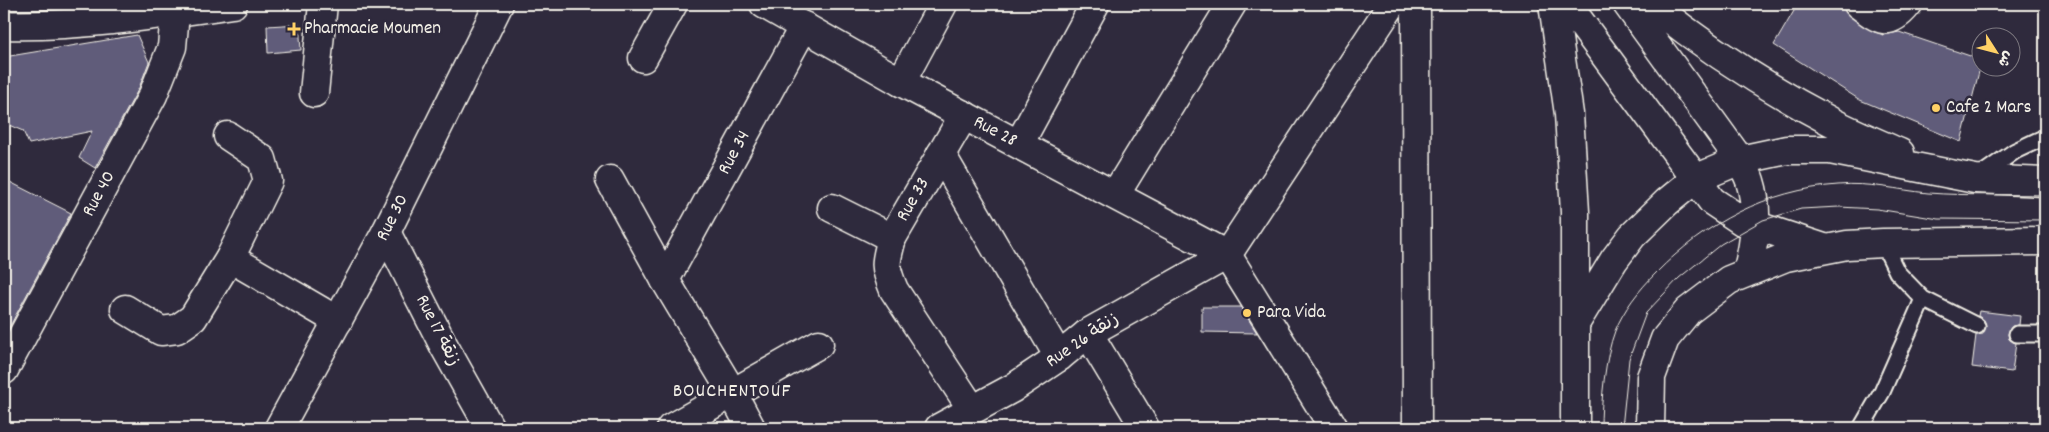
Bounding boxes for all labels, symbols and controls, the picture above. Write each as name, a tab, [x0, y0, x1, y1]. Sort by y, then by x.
place label: Pharmacie Moumen	[304, 16, 441, 43]
marker: Pharmacie Moumen	[288, 23, 300, 35]
north arrow	[1972, 28, 2022, 78]
text: ش	[1992, 46, 2018, 71]
place label: Cafe 2 Mars	[1946, 95, 2031, 122]
marker: Cafe 2 Mars	[1930, 102, 1942, 114]
street label: Rue 28	[968, 109, 1022, 155]
street label: Rue 34	[712, 126, 758, 180]
street label: Rue 40	[76, 166, 123, 222]
street label: Rue 33	[891, 173, 937, 227]
street label: Rue 30	[370, 190, 416, 246]
street label: Rue 17 زنقة	[407, 291, 467, 371]
place label: Para Vida	[1257, 300, 1326, 327]
street label: Rue 26 زنقة	[1041, 307, 1125, 375]
marker: Para Vida	[1241, 307, 1253, 319]
district label: BOUCHENTOUF	[673, 378, 791, 406]

